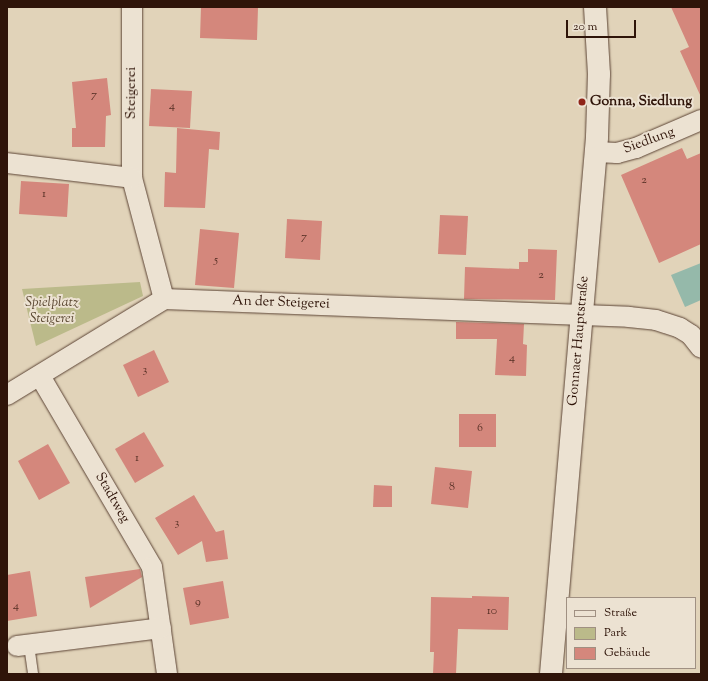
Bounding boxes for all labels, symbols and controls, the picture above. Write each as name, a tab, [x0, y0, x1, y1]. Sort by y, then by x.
scale bar	[568, 12, 638, 38]
text: 20 m	[573, 18, 597, 36]
street label: Steigerei	[124, 67, 140, 119]
house number: 7	[91, 89, 97, 103]
place label: Gonna, Siedlung	[590, 94, 692, 110]
marker: Gonna, Siedlung	[577, 97, 587, 107]
house number: 4	[169, 100, 175, 114]
street label: Siedlung	[621, 124, 677, 158]
house number: 2	[641, 174, 647, 188]
house number: 1	[42, 188, 46, 202]
house number: 7	[301, 231, 307, 245]
house number: 5	[214, 254, 218, 268]
house number: 2	[538, 269, 544, 283]
street label: Gonnaer Hauptstraße	[565, 275, 593, 407]
street label: An der Steigerei	[232, 293, 330, 313]
park label: Spielplatz Steigerei	[25, 295, 79, 328]
house number: 4	[509, 352, 515, 366]
house number: 3	[143, 364, 147, 378]
house number: 6	[477, 422, 483, 436]
house number: 1	[135, 452, 139, 466]
street label: Stadtweg	[91, 470, 133, 526]
house number: 8	[449, 481, 455, 495]
house number: 3	[175, 517, 179, 531]
house number: 9	[195, 596, 201, 610]
legend	[566, 597, 696, 669]
house number: 4	[13, 600, 19, 614]
text: Straße	[604, 604, 637, 622]
house number: 10	[487, 605, 497, 619]
text: Park	[604, 624, 627, 642]
text: Gebäude	[604, 644, 650, 662]

